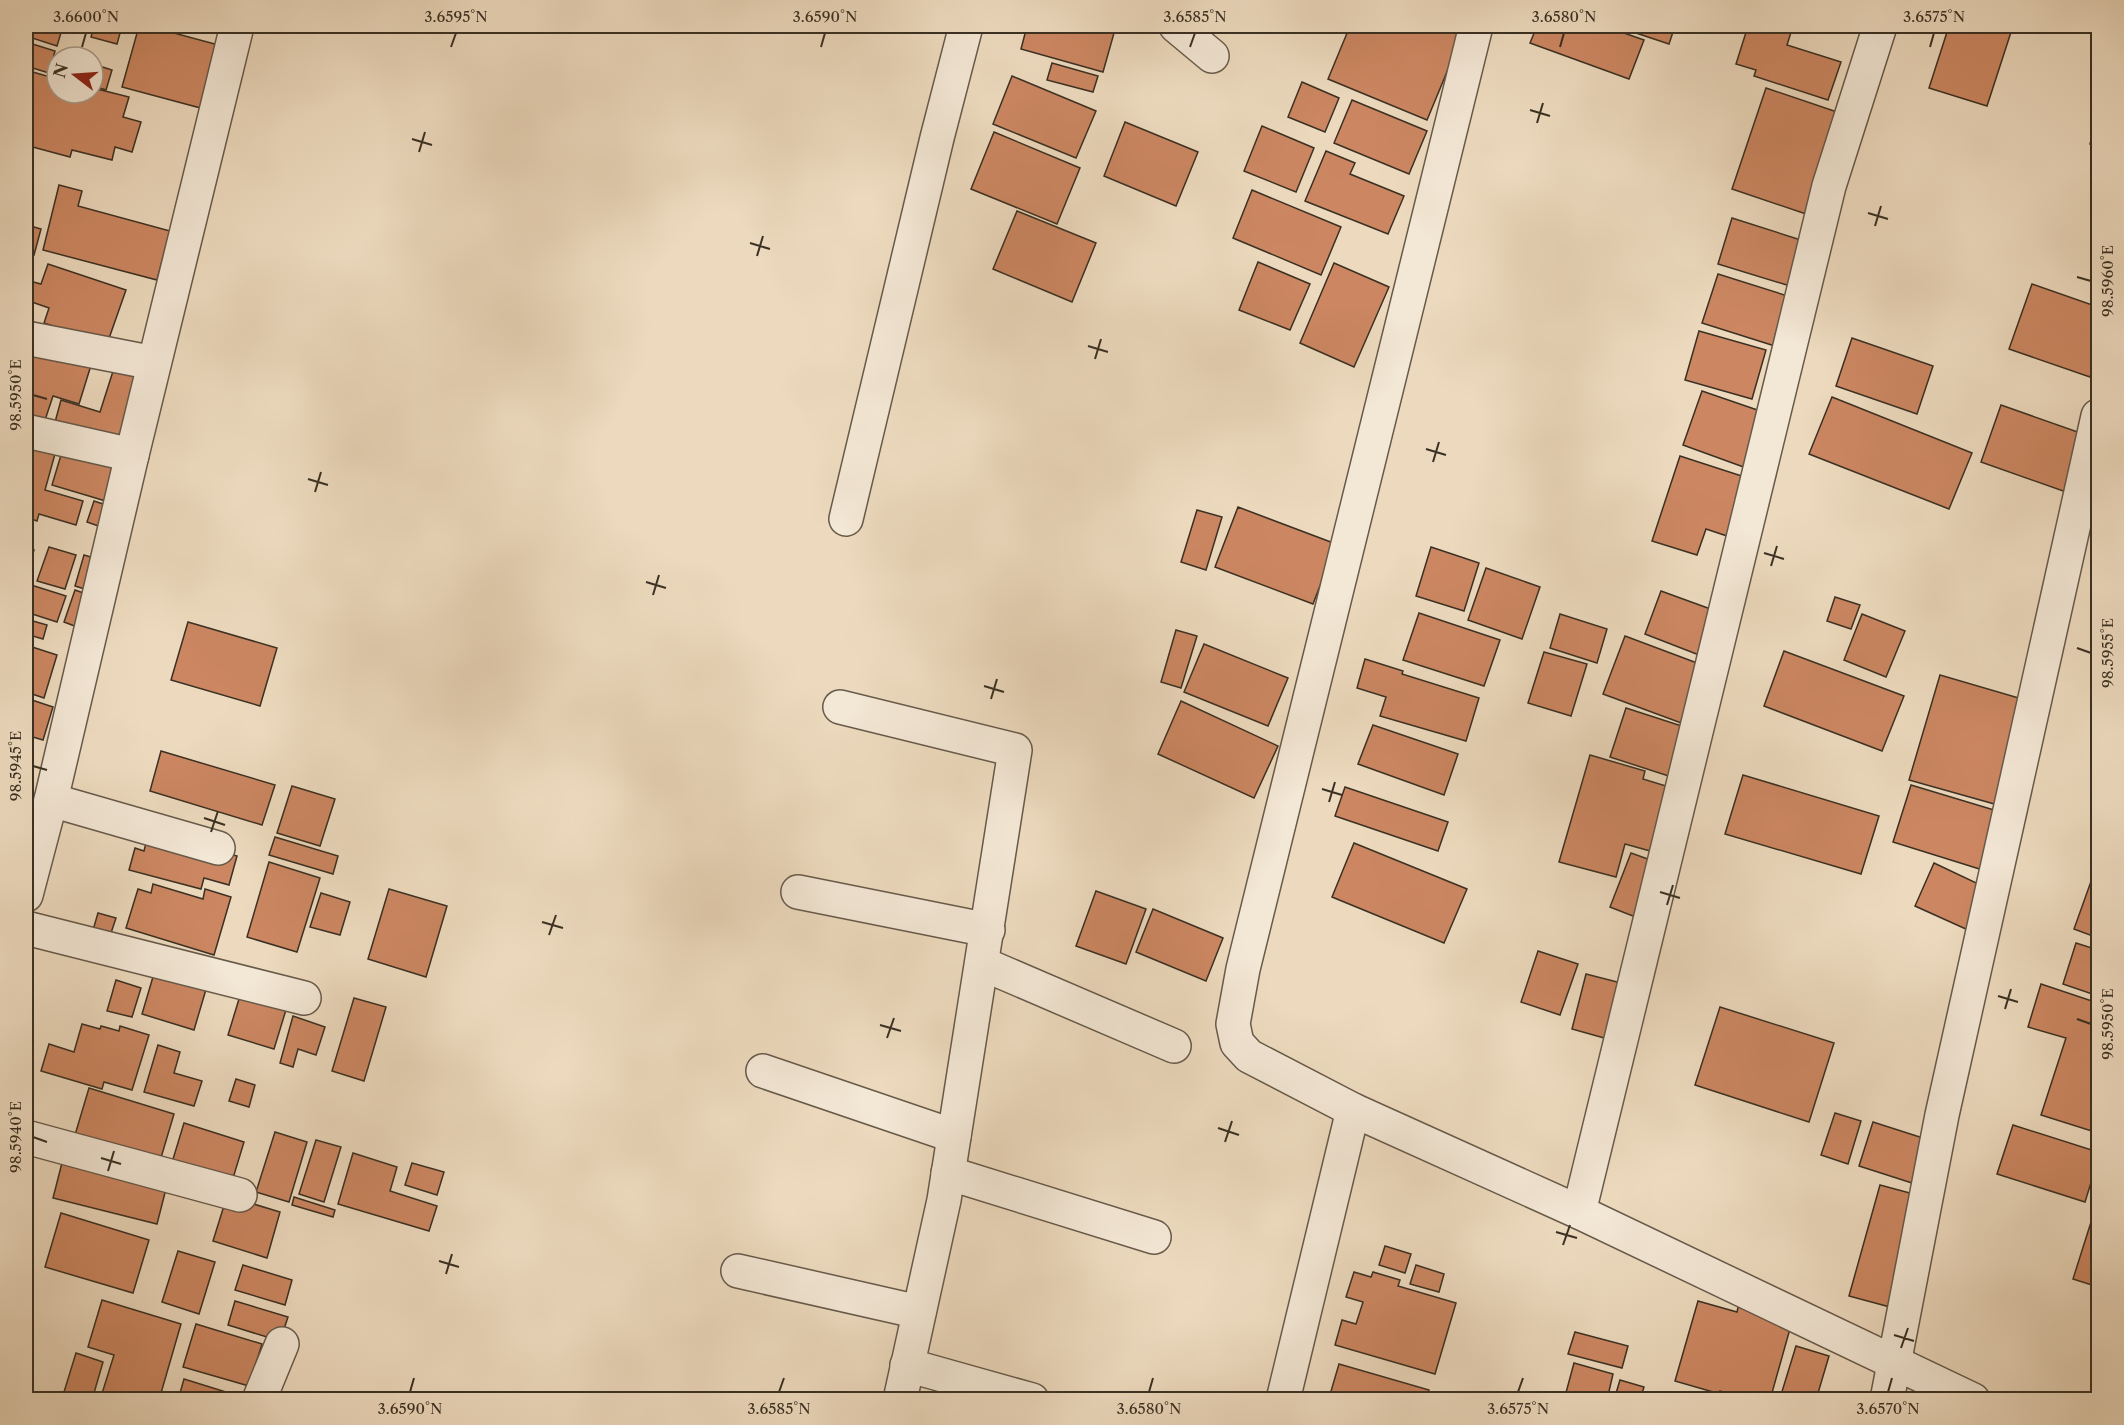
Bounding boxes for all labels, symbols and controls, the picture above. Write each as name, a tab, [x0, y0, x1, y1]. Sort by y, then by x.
text: 3.6600°N	[53, 7, 119, 26]
text: 3.6595°N	[424, 7, 488, 26]
text: 3.6590°N	[793, 7, 857, 26]
text: 3.6585°N	[1163, 7, 1227, 26]
text: 3.6580°N	[1532, 7, 1596, 26]
text: 3.6575°N	[1903, 7, 1965, 26]
north arrow	[45, 45, 105, 105]
text: N	[49, 61, 72, 80]
text: 98.5960°E	[2098, 245, 2117, 317]
text: 98.5950°E	[6, 359, 25, 431]
text: 98.5955°E	[2098, 618, 2117, 688]
text: 98.5945°E	[6, 731, 25, 801]
text: 98.5950°E	[2098, 988, 2117, 1060]
text: 98.5940°E	[6, 1101, 25, 1173]
text: 3.6590°N	[378, 1399, 442, 1418]
text: 3.6585°N	[747, 1399, 811, 1418]
text: 3.6580°N	[1117, 1399, 1181, 1418]
text: 3.6575°N	[1487, 1399, 1549, 1418]
text: 3.6570°N	[1856, 1399, 1920, 1418]

